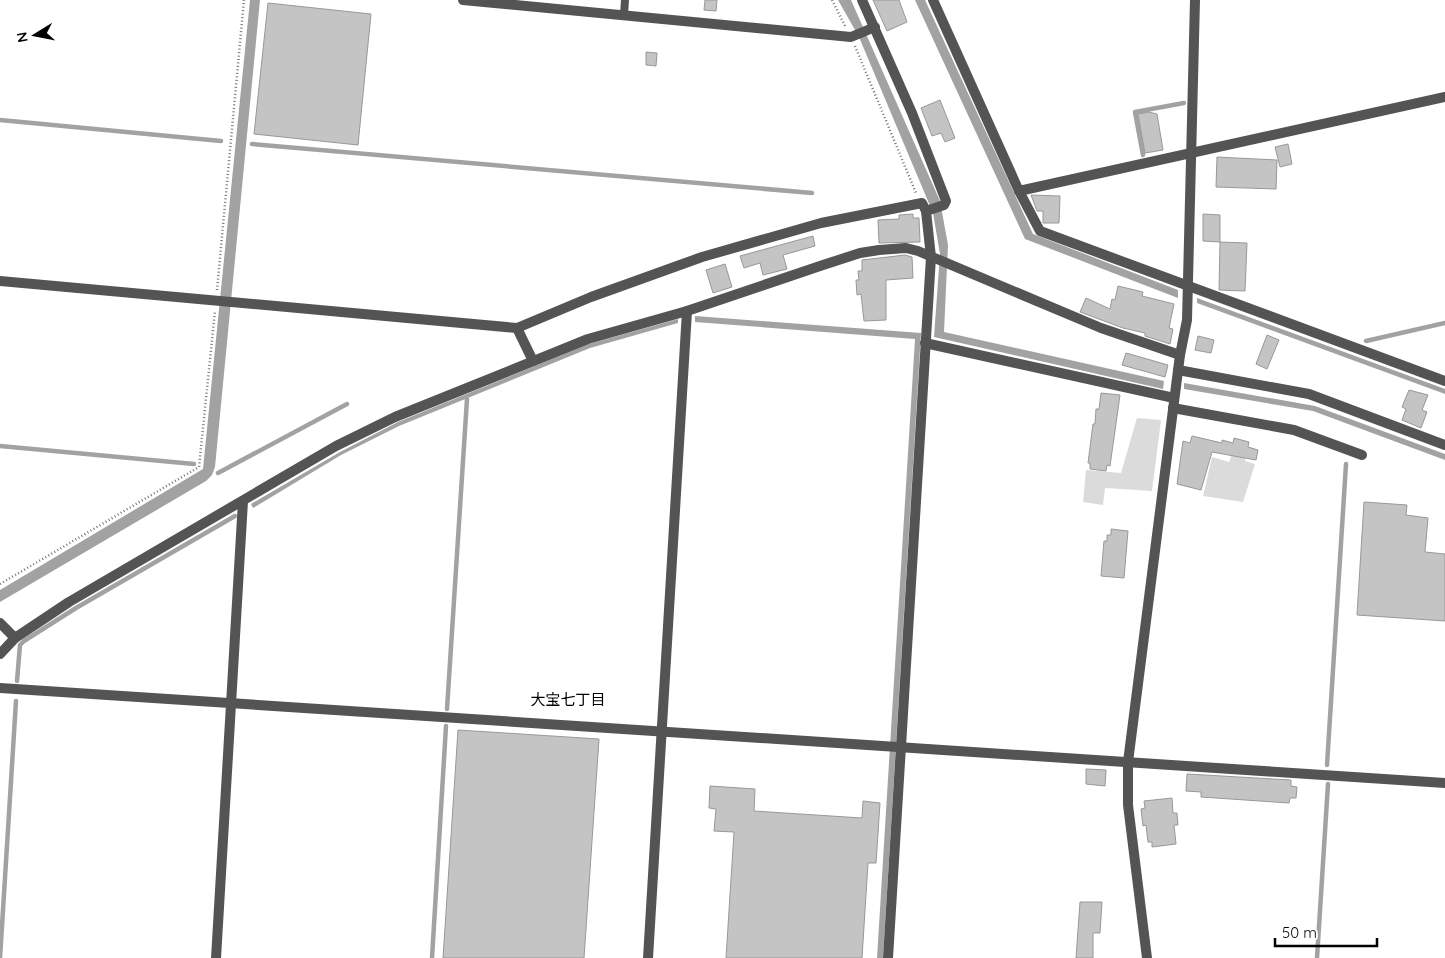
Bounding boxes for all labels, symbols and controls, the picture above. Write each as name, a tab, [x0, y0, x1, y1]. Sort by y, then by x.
north arrow	[10, 10, 60, 60]
text: N	[12, 31, 32, 44]
district label: 大宝七丁目	[530, 690, 606, 709]
scale bar	[1275, 916, 1378, 948]
text: 50 m	[1282, 923, 1317, 942]

